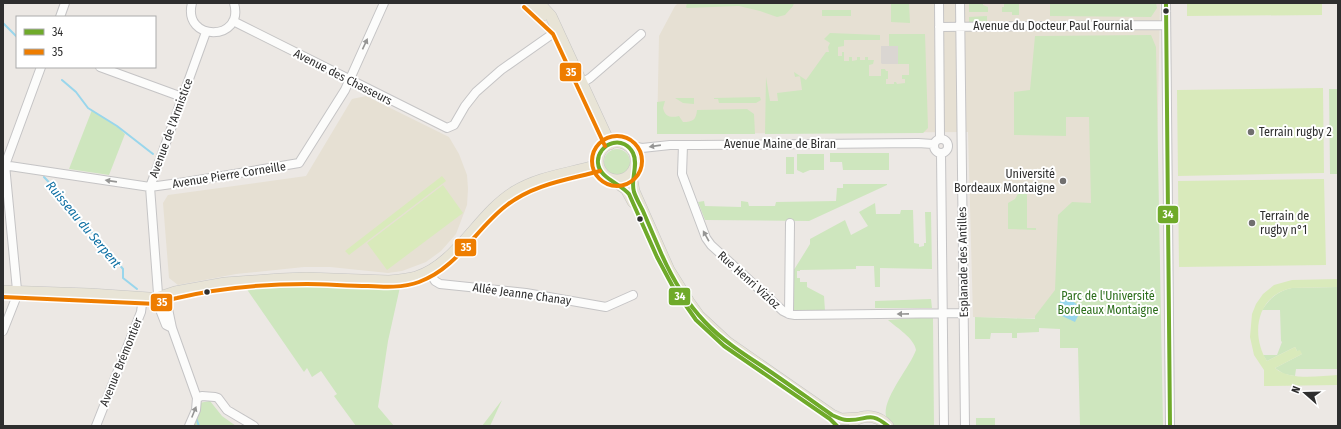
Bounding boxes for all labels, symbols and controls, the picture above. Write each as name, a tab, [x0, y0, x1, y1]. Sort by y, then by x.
unlabelled marker	[1161, 6, 1171, 16]
legend	[16, 16, 156, 68]
street label: Avenue du Docteur Paul Fournial	[973, 19, 1133, 33]
text: 34	[52, 25, 63, 39]
one-way arrow	[362, 38, 368, 49]
text: 35	[52, 45, 63, 59]
street label: Avenue des Chasseurs	[291, 46, 395, 108]
line badge: 35	[559, 62, 582, 82]
text: 35	[565, 66, 577, 79]
street label: Avenue de l'Armistice	[147, 76, 196, 180]
place label: Terrain rugby 2	[1259, 125, 1332, 139]
marker: Terrain rugby 2	[1246, 127, 1256, 137]
street label: Avenue Maine de Biran	[724, 137, 836, 151]
one-way arrow	[649, 143, 661, 149]
street label: Avenue Pierre Corneille	[171, 159, 287, 191]
place label: Université Bordeaux Montaigne	[954, 167, 1055, 195]
marker: Université Bordeaux Montaigne	[1058, 176, 1068, 186]
water label: Ruisseau du Serpent	[43, 178, 125, 271]
one-way arrow	[105, 178, 117, 184]
line badge: 34	[1157, 205, 1179, 224]
street label: Esplanade des Antilles	[955, 207, 971, 317]
text: 34	[1162, 208, 1174, 221]
place label: Terrain de rugby n°1	[1260, 209, 1309, 237]
unlabelled marker	[635, 214, 645, 224]
marker: Terrain de rugby n°1	[1247, 218, 1257, 228]
one-way arrow	[703, 230, 709, 242]
line badge: 35	[454, 238, 477, 257]
text: 35	[460, 241, 472, 254]
street label: Rue Henri Vizioz	[715, 248, 783, 312]
street label: Allée Jeanne Chanay	[472, 280, 573, 308]
unlabelled marker	[202, 287, 212, 297]
line badge: 34	[668, 287, 691, 306]
park label: Parc de l'Université Bordeaux Montaigne	[1057, 289, 1159, 317]
text: 34	[674, 290, 686, 303]
line badge: 35	[150, 293, 173, 312]
text: 35	[156, 296, 168, 309]
one-way arrow	[896, 311, 909, 317]
street label: Avenue Brémontier	[97, 315, 145, 408]
north arrow	[1285, 373, 1325, 413]
text: N	[1289, 384, 1303, 395]
one-way arrow	[192, 406, 198, 418]

